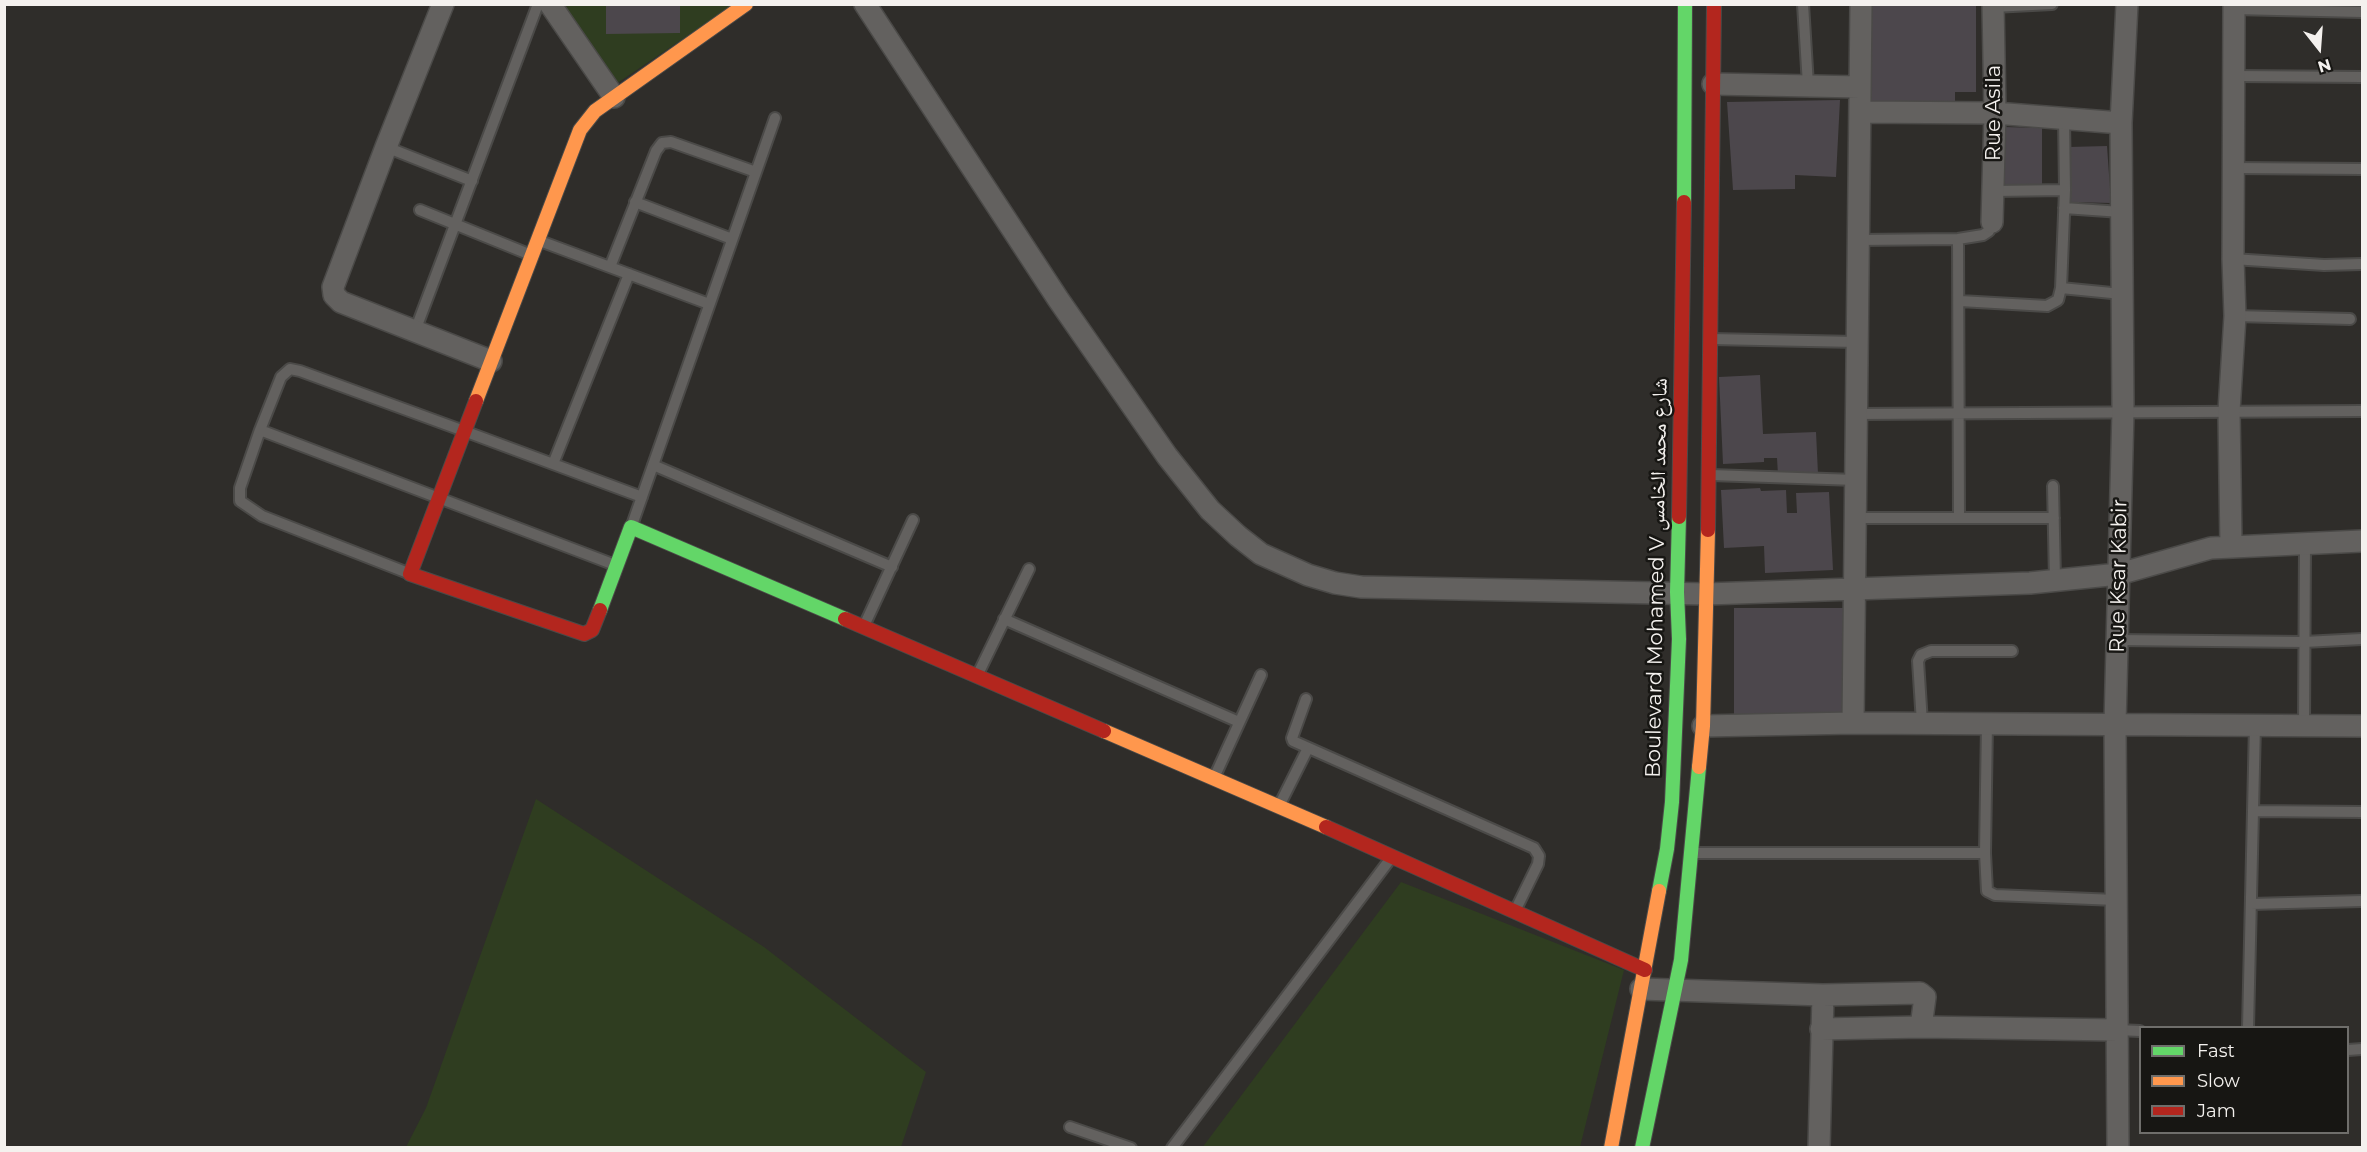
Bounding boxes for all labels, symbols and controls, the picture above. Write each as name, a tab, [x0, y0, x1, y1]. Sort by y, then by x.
north arrow	[2289, 18, 2349, 78]
text: N	[2315, 55, 2333, 77]
street label: Rue Asila	[1981, 65, 2007, 161]
street label: Boulevard Mohamed V شارع محمد الخامس	[1641, 378, 1673, 778]
street label: Rue Ksar Kabir	[2105, 499, 2133, 653]
legend	[2139, 1026, 2349, 1134]
text: Fast	[2197, 1040, 2235, 1062]
text: Slow	[2197, 1070, 2240, 1092]
text: Jam	[2197, 1100, 2236, 1122]

